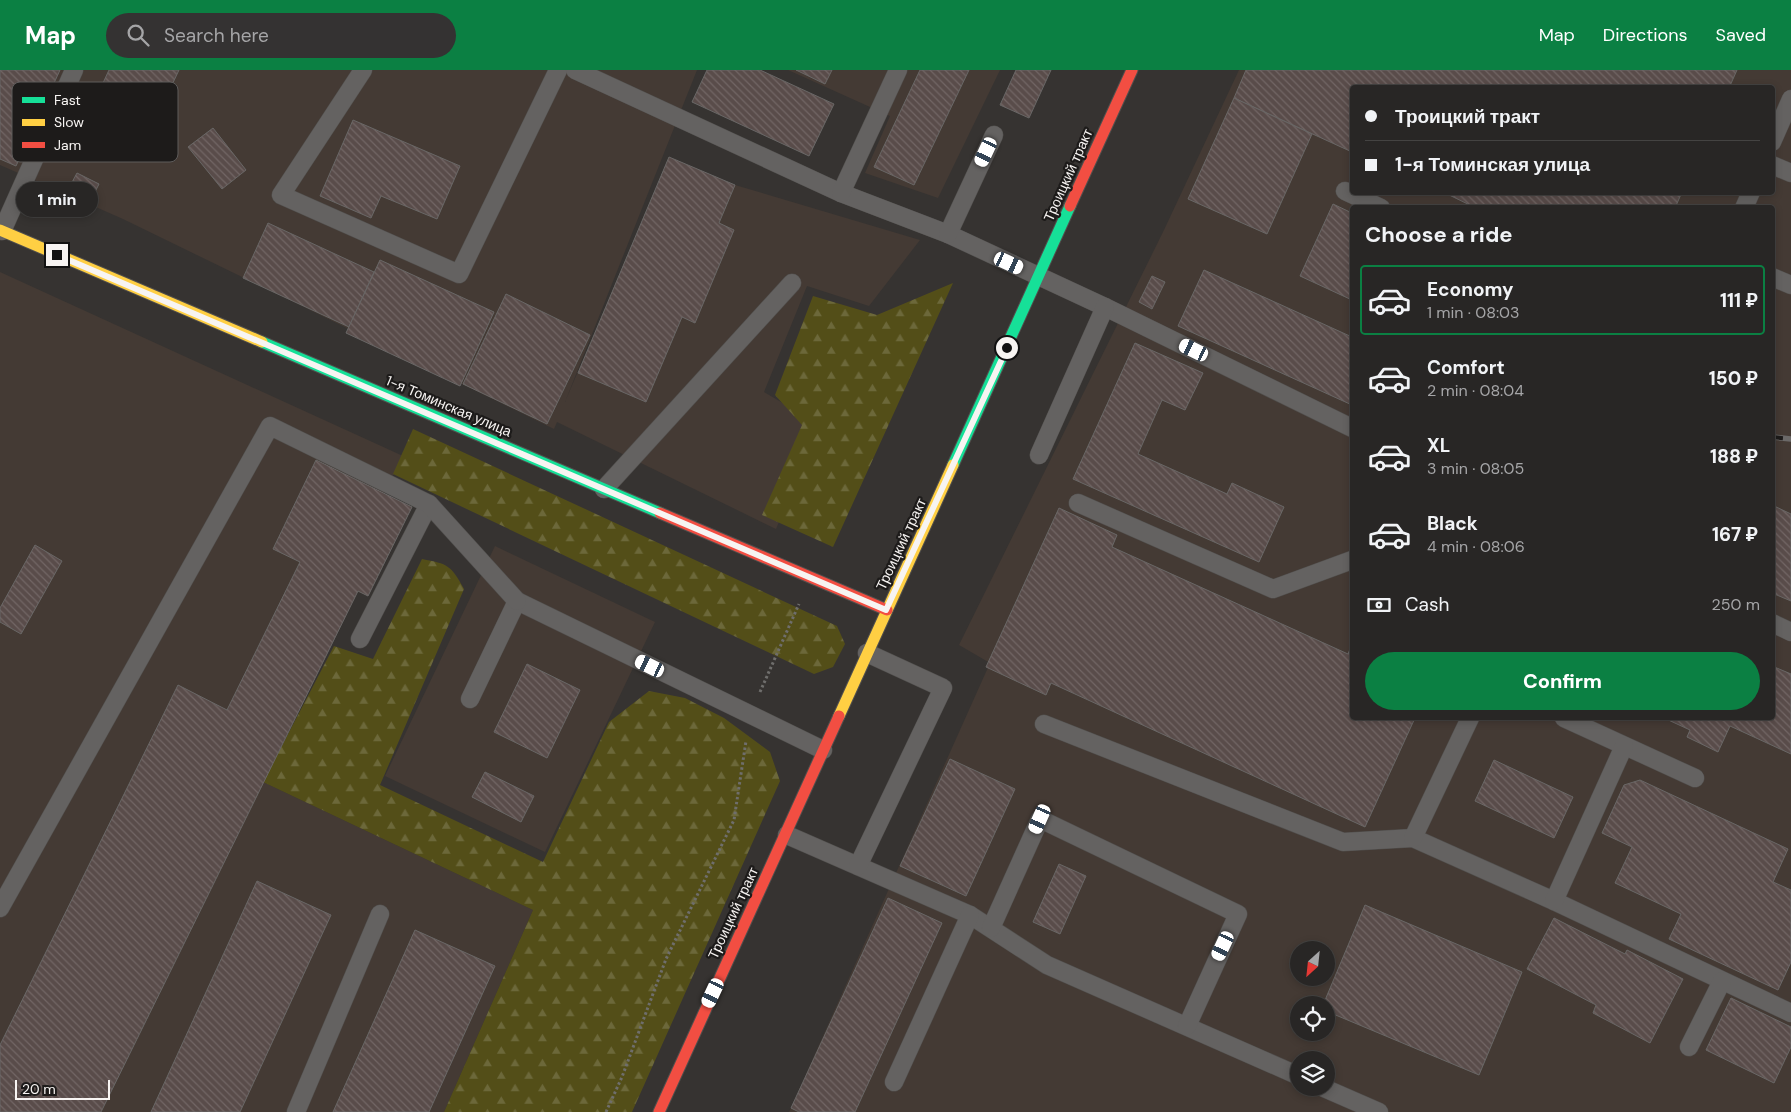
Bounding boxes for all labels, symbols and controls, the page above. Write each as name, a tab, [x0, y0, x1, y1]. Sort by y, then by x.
search box	[106, 13, 456, 58]
text: Map	[25, 20, 76, 51]
icon: search	[124, 21, 152, 49]
text: Search here	[164, 23, 269, 48]
text: Map	[1539, 23, 1575, 47]
text: Directions	[1603, 23, 1688, 47]
text: Saved	[1716, 23, 1766, 47]
legend	[12, 82, 178, 162]
text: Fast	[54, 91, 81, 109]
text: Троицкий тракт	[1395, 104, 1540, 129]
text: Slow	[54, 113, 84, 131]
street label: Троицкий тракт	[1040, 125, 1097, 224]
car	[972, 135, 999, 169]
text: Jam	[54, 136, 81, 154]
text: 1-я Томинская улица	[1395, 152, 1590, 177]
callout: 1 min	[16, 182, 98, 218]
text: 1 min	[37, 189, 77, 210]
text: Choose a ride	[1365, 220, 1513, 249]
route end	[46, 244, 68, 266]
car	[992, 250, 1025, 276]
text: Economy	[1427, 277, 1514, 302]
icon: car	[1367, 278, 1412, 323]
text: 111 ₽	[1720, 288, 1758, 313]
text: 1 min · 08:03	[1427, 302, 1520, 323]
route start	[996, 337, 1018, 359]
car	[1177, 337, 1210, 363]
text: Comfort	[1427, 355, 1505, 380]
icon: car	[1367, 356, 1412, 401]
text: 150 ₽	[1709, 366, 1758, 391]
street label: 1-я Томинская улица	[383, 371, 515, 441]
text: 2 min · 08:04	[1427, 380, 1524, 401]
text: XL	[1427, 433, 1450, 458]
icon: car	[1367, 434, 1412, 479]
text: 188 ₽	[1710, 444, 1758, 469]
text: 3 min · 08:05	[1427, 458, 1524, 479]
street label: Троицкий тракт	[872, 495, 930, 593]
text: Black	[1427, 511, 1478, 536]
icon: car	[1367, 512, 1412, 557]
text: 167 ₽	[1712, 522, 1758, 547]
text: 4 min · 08:06	[1427, 536, 1525, 557]
icon: cash	[1365, 591, 1393, 619]
text: Cash	[1405, 592, 1449, 617]
text: 250 m	[1712, 594, 1760, 615]
button: Confirm	[1365, 652, 1760, 710]
car	[633, 653, 666, 679]
car	[1027, 802, 1052, 836]
street label: Троицкий тракт	[704, 864, 762, 962]
car	[1209, 929, 1236, 963]
north arrow	[1290, 941, 1335, 986]
map controls	[1290, 941, 1335, 1096]
car	[699, 976, 726, 1010]
button: locate	[1290, 996, 1335, 1041]
button: layers	[1290, 1051, 1335, 1096]
scale bar	[15, 1077, 110, 1100]
text: 20 m	[22, 1080, 56, 1098]

